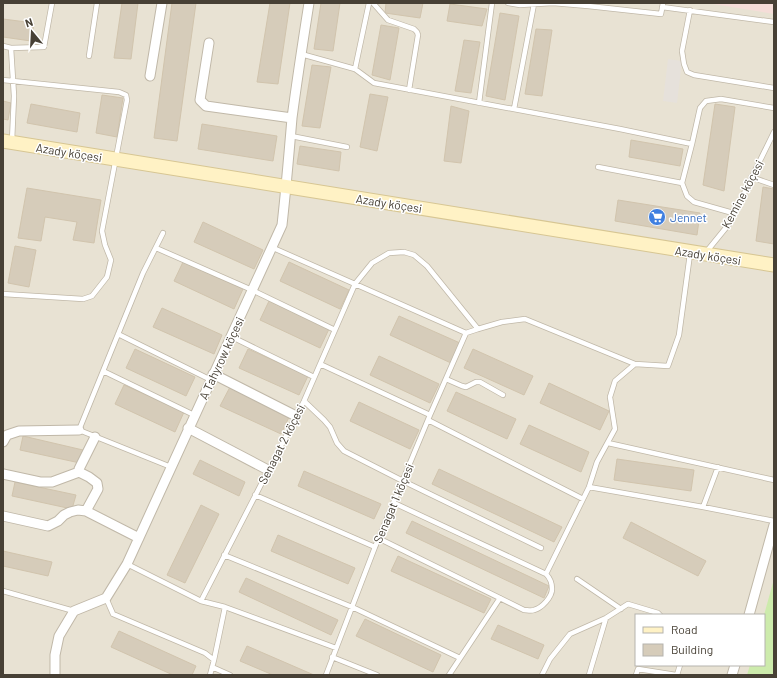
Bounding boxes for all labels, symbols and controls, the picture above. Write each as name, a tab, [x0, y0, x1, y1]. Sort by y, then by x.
north arrow	[12, 12, 52, 52]
text: N	[23, 15, 34, 29]
street label: Azady köçesi	[35, 140, 103, 164]
street label: Kemine köçesi	[718, 157, 766, 231]
street label: Azady köçesi	[355, 191, 423, 215]
supermarket icon: Jennet	[647, 207, 667, 227]
place label: Jennet	[670, 210, 707, 224]
street label: Azady köçesi	[674, 243, 742, 267]
street label: A Tahyrow köçesi	[196, 314, 246, 402]
street label: Senagat 2 köçesi	[255, 402, 307, 486]
street label: Senagat 1 köçesi	[370, 461, 416, 545]
legend	[635, 614, 765, 666]
text: Road	[671, 622, 698, 636]
text: Building	[671, 642, 713, 656]

